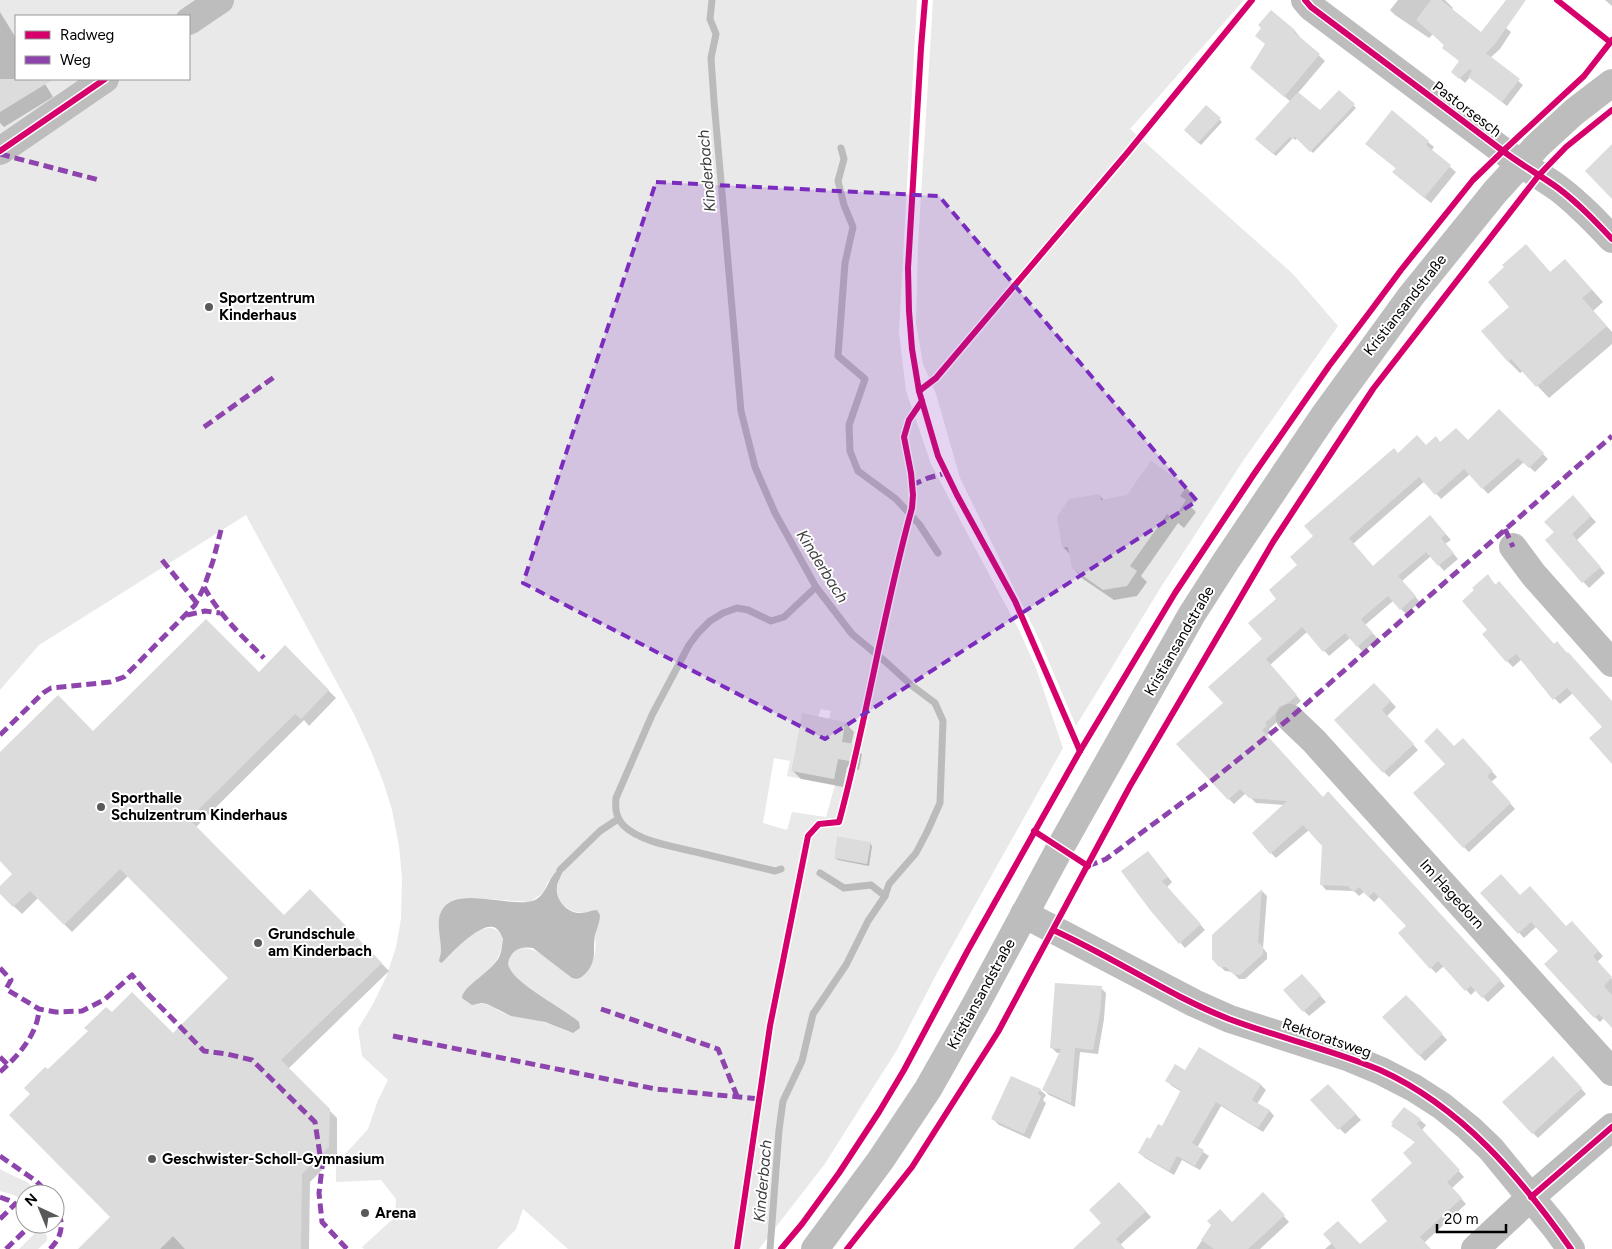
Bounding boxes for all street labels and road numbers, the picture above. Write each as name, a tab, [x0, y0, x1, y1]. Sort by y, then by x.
street label: Pastorsesch	[1429, 77, 1505, 141]
street label: Kristiansandstraße	[1360, 251, 1450, 359]
street label: Kristiansandstraße	[1140, 583, 1218, 699]
street label: Im Hagedorn	[1416, 856, 1488, 932]
street label: Kristiansandstraße	[943, 936, 1019, 1052]
street label: Rektoratsweg	[1280, 1014, 1374, 1062]

